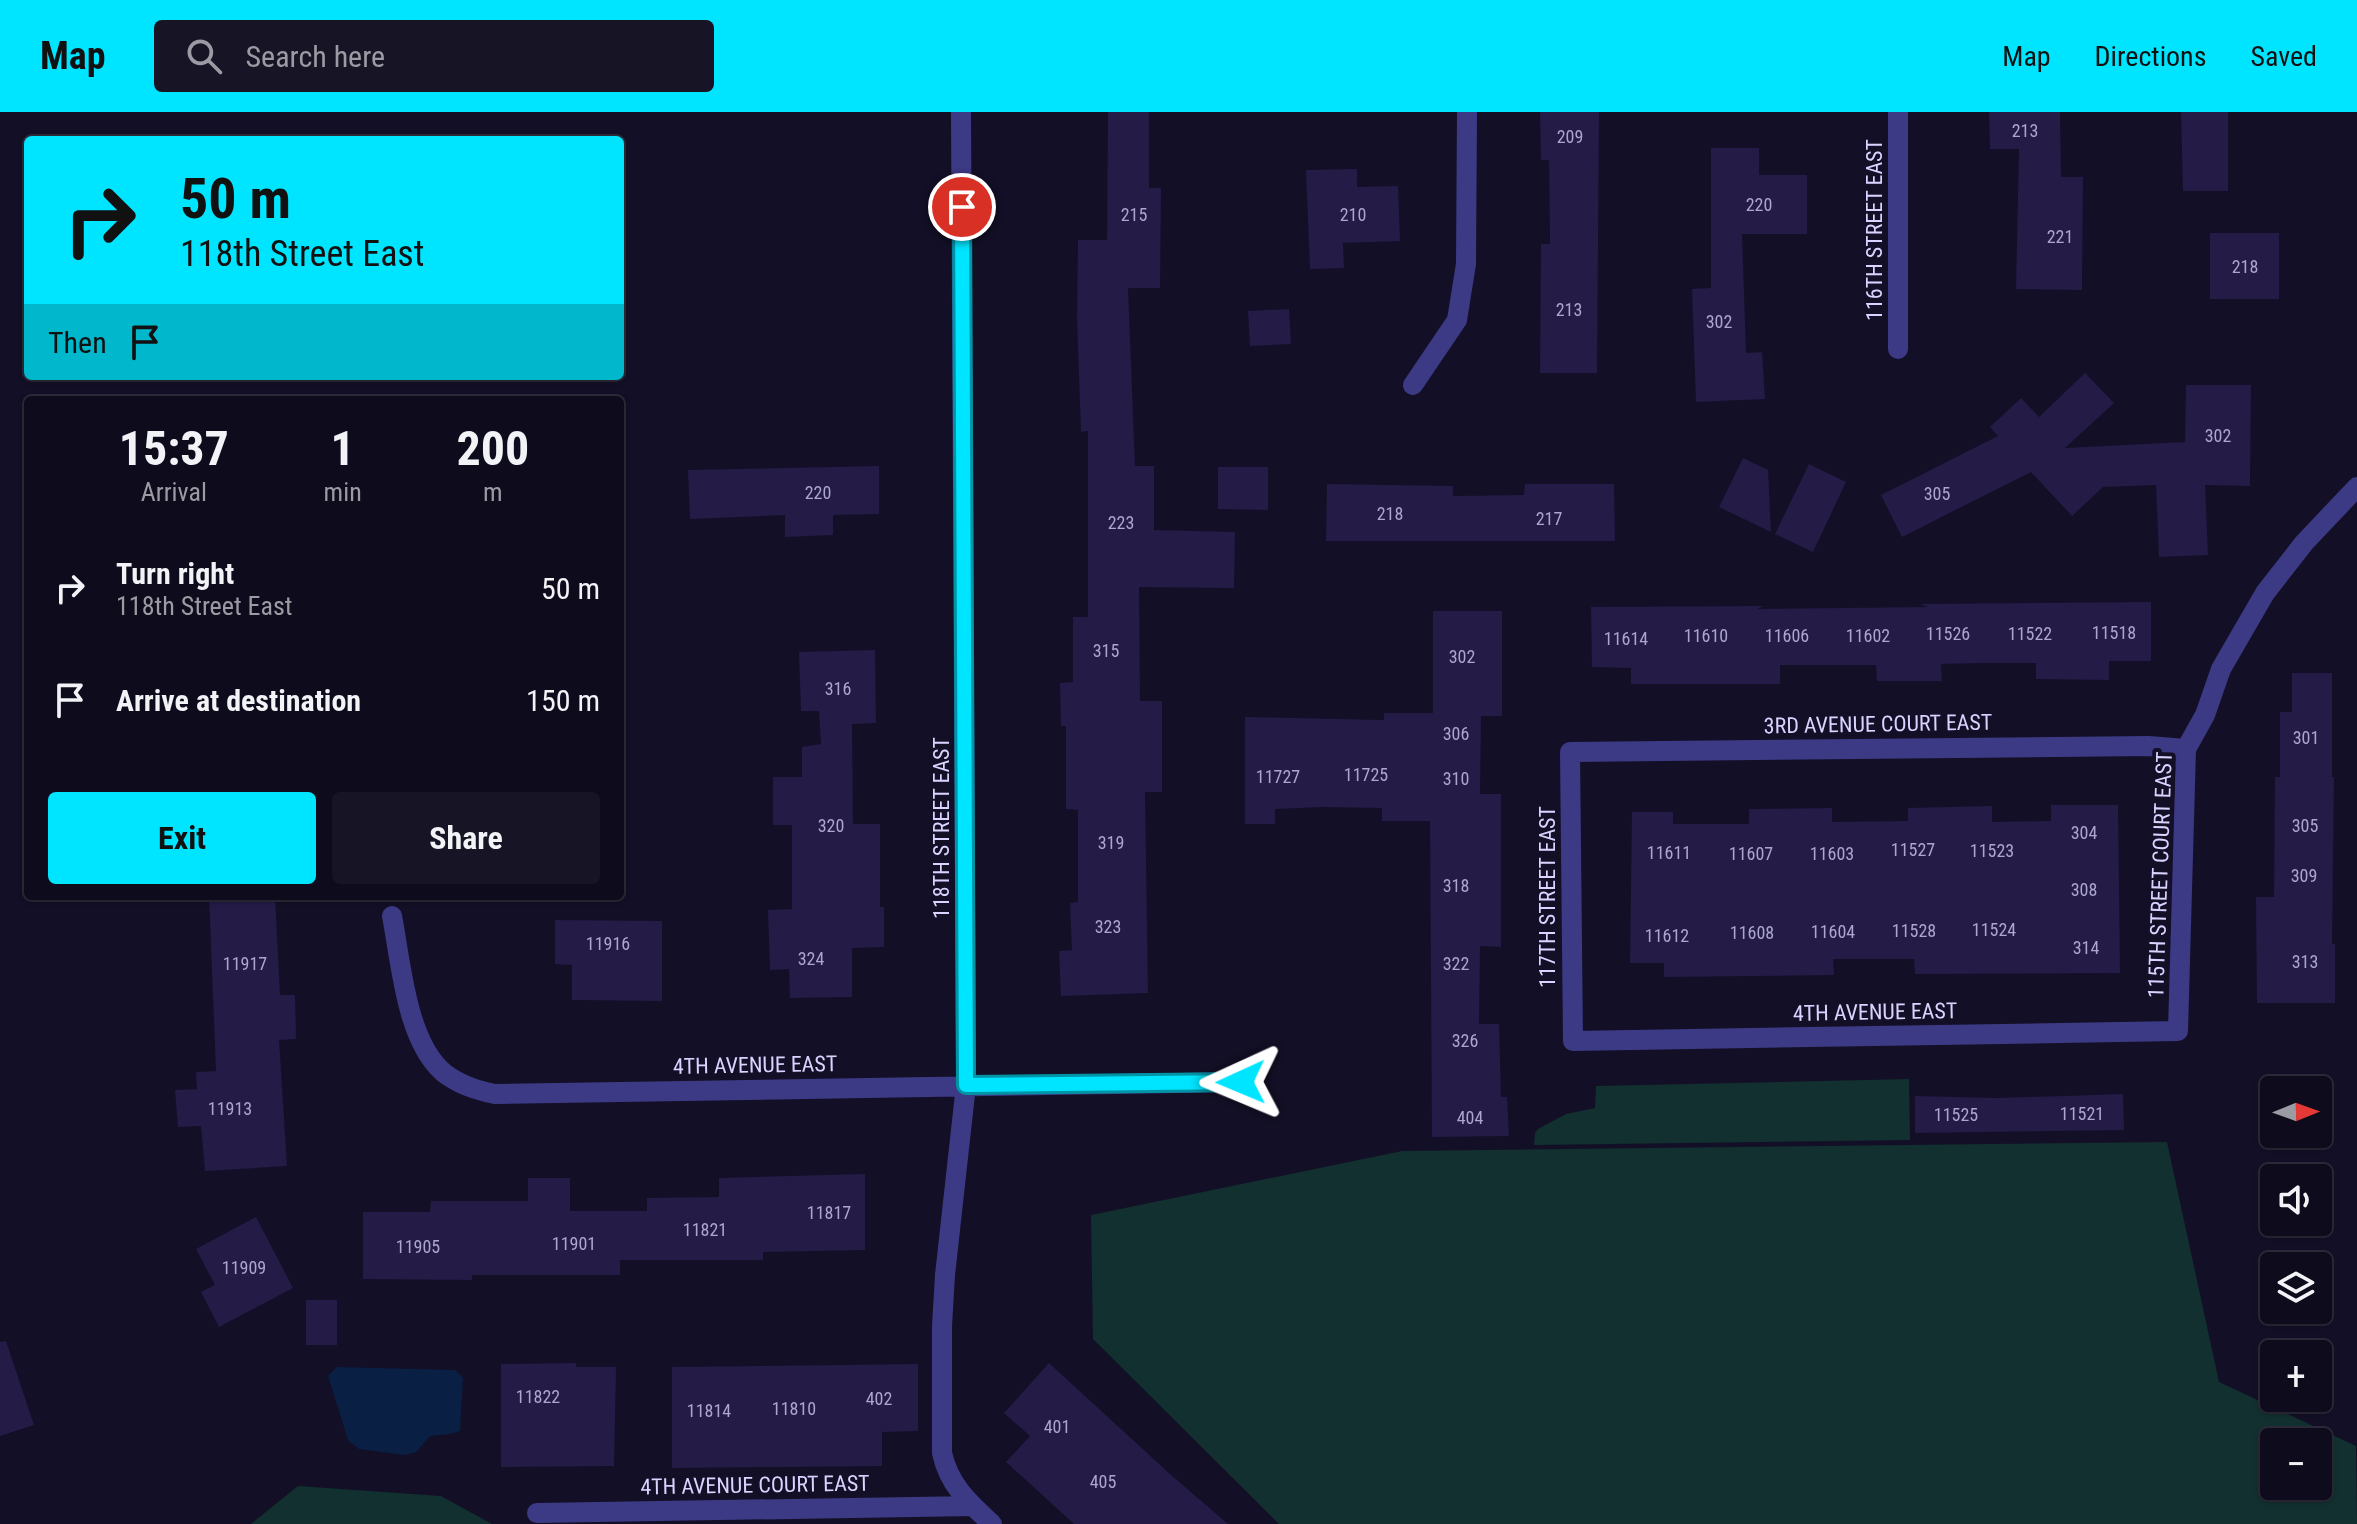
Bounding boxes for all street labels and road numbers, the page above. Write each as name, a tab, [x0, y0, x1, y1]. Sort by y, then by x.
street label: 116TH STREET EAST	[1862, 139, 1887, 321]
street label: 3RD AVENUE COURT EAST	[1764, 710, 1992, 738]
street label: 118TH STREET EAST	[929, 737, 954, 919]
street label: 115TH STREET COURT EAST	[2143, 751, 2177, 999]
street label: 117TH STREET EAST	[1535, 806, 1560, 988]
street label: 4TH AVENUE EAST	[1793, 998, 1957, 1026]
street label: 4TH AVENUE EAST	[673, 1051, 837, 1079]
street label: 4TH AVENUE COURT EAST	[640, 1470, 870, 1500]

